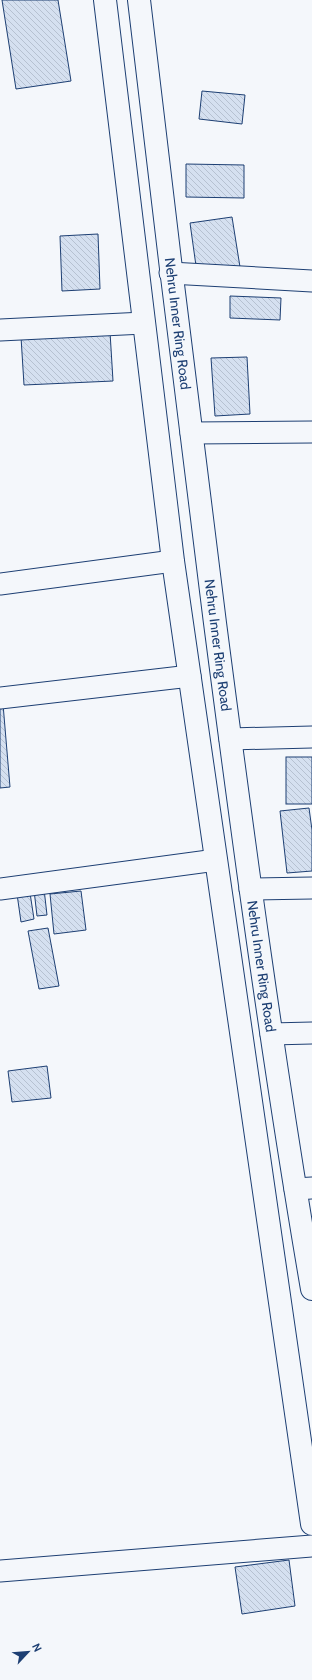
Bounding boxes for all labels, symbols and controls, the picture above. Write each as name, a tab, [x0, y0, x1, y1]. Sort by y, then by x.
street label: Nehru Inner Ring Road	[161, 257, 195, 391]
street label: Nehru Inner Ring Road	[201, 578, 235, 712]
street label: Nehru Inner Ring Road	[243, 899, 280, 1033]
north arrow	[8, 1632, 48, 1672]
text: N	[29, 1641, 45, 1654]

